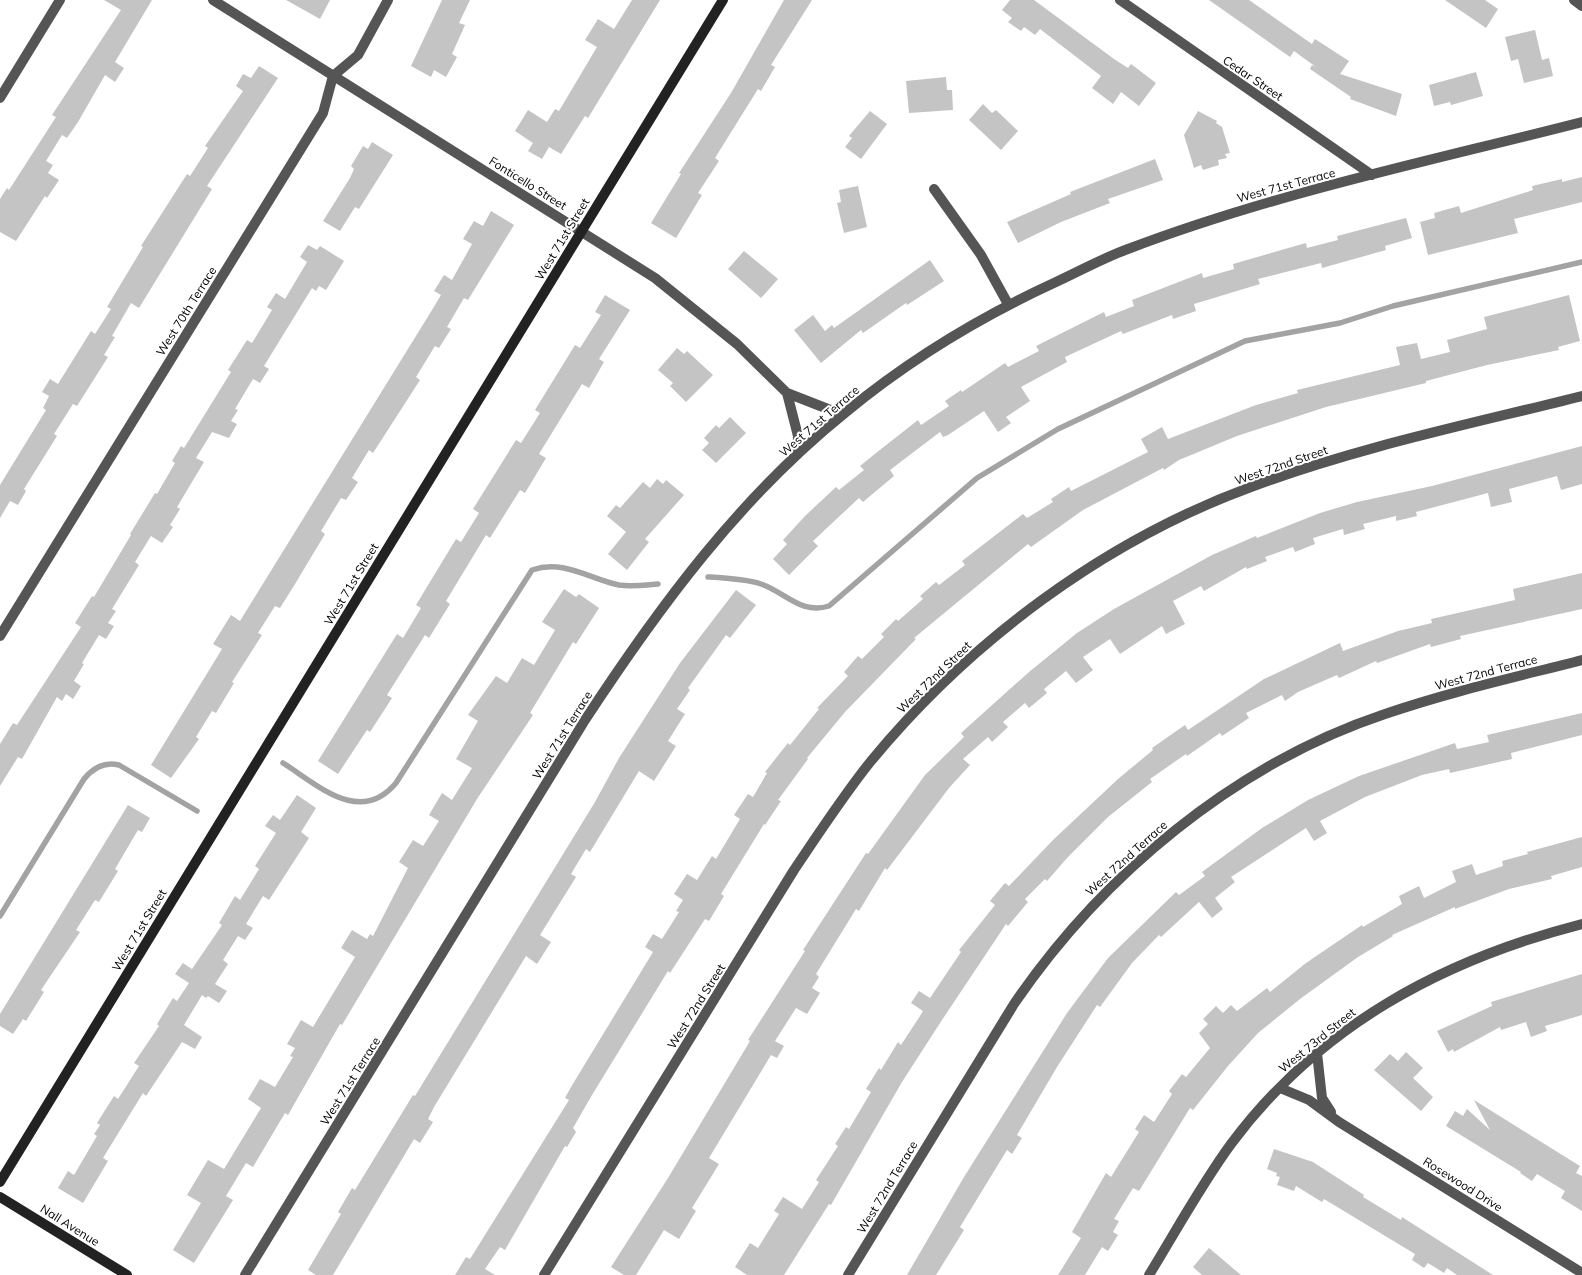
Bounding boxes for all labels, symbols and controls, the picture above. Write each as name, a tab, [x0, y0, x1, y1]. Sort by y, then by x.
street label: Cedar Street	[1220, 52, 1286, 104]
street label: Fonticello Street	[486, 153, 570, 213]
street label: West 71st Terrace	[1235, 165, 1337, 205]
street label: West 71st Street	[532, 195, 592, 283]
street label: West 70th Terrace	[153, 264, 219, 358]
street label: West 71st Terrace	[776, 382, 862, 460]
street label: West 72nd Street	[1233, 442, 1329, 488]
street label: West 71st Street	[321, 540, 381, 628]
street label: West 72nd Street	[894, 638, 974, 716]
street label: West 72nd Terrace	[1433, 651, 1539, 693]
street label: West 71st Terrace	[529, 688, 595, 782]
street label: West 72nd Terrace	[1082, 817, 1170, 899]
street label: West 71st Street	[109, 886, 169, 974]
street label: West 72nd Street	[664, 961, 728, 1051]
street label: West 73rd Street	[1276, 1004, 1358, 1076]
street label: West 71st Terrace	[317, 1034, 383, 1128]
street label: West 72nd Terrace	[853, 1138, 921, 1236]
street label: Rosewood Drive	[1421, 1154, 1505, 1214]
street label: Nall Avenue	[38, 1201, 102, 1249]

